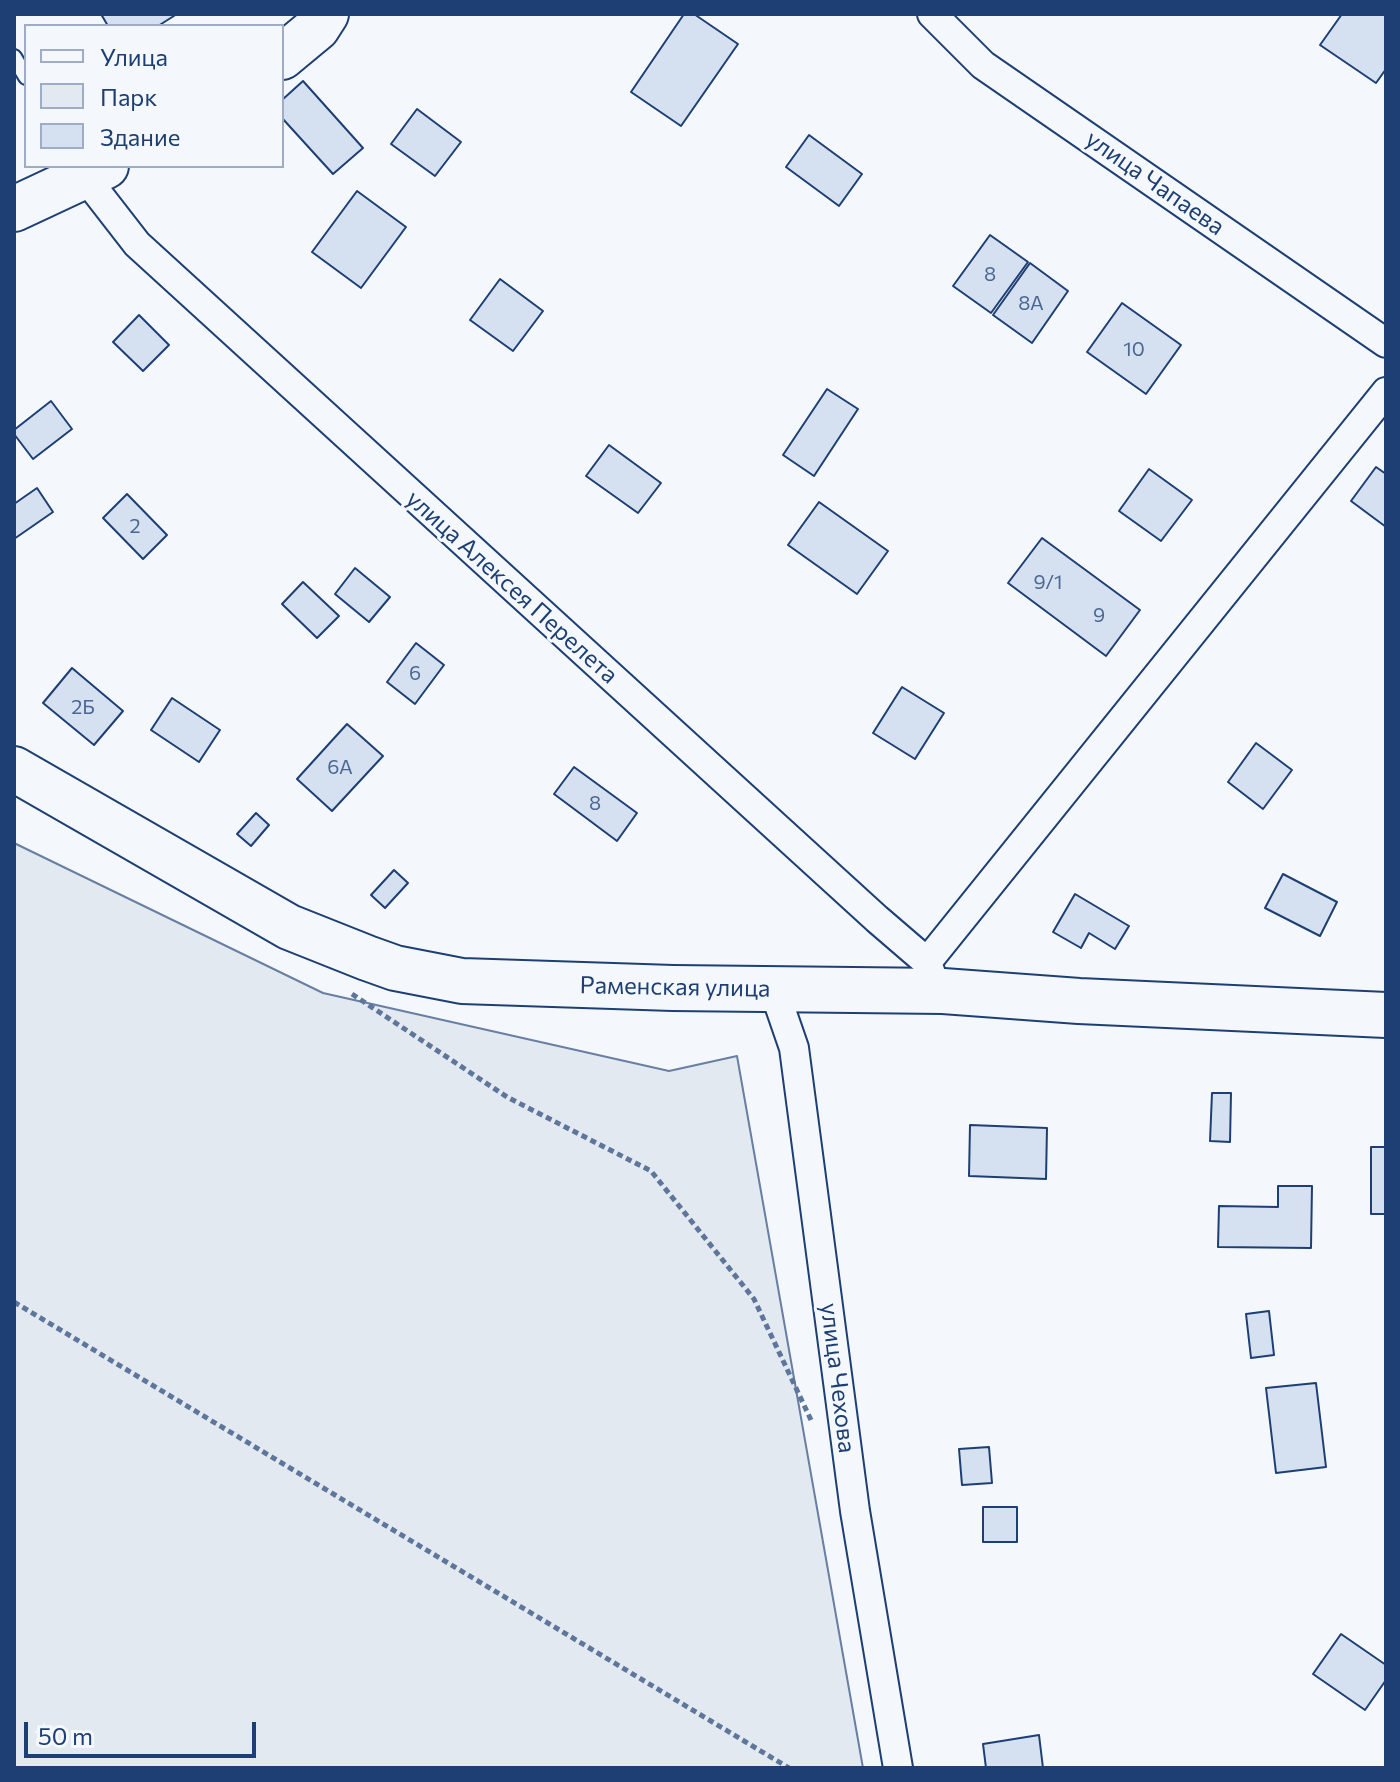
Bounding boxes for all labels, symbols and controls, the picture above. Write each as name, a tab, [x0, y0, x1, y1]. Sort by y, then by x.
legend	[24, 24, 284, 168]
text: Улица	[100, 42, 168, 71]
text: Парк	[100, 82, 157, 111]
text: Здание	[100, 122, 180, 151]
street label: улица Чапаева	[1080, 125, 1230, 241]
house number: 8	[984, 262, 996, 286]
house number: 8А	[1018, 291, 1044, 315]
house number: 10	[1123, 337, 1145, 361]
street label: улица Алексея Перелета	[400, 484, 624, 690]
house number: 2	[129, 514, 141, 538]
house number: 9/1	[1033, 570, 1063, 594]
house number: 9	[1093, 603, 1105, 627]
house number: 6	[409, 661, 421, 685]
house number: 2Б	[71, 695, 95, 719]
house number: 6А	[327, 755, 353, 779]
house number: 8	[589, 791, 601, 815]
street label: Раменская улица	[579, 971, 771, 1003]
street label: улица Чехова	[815, 1301, 861, 1455]
scale bar	[28, 1706, 260, 1756]
text: 50 m	[38, 1721, 93, 1750]

